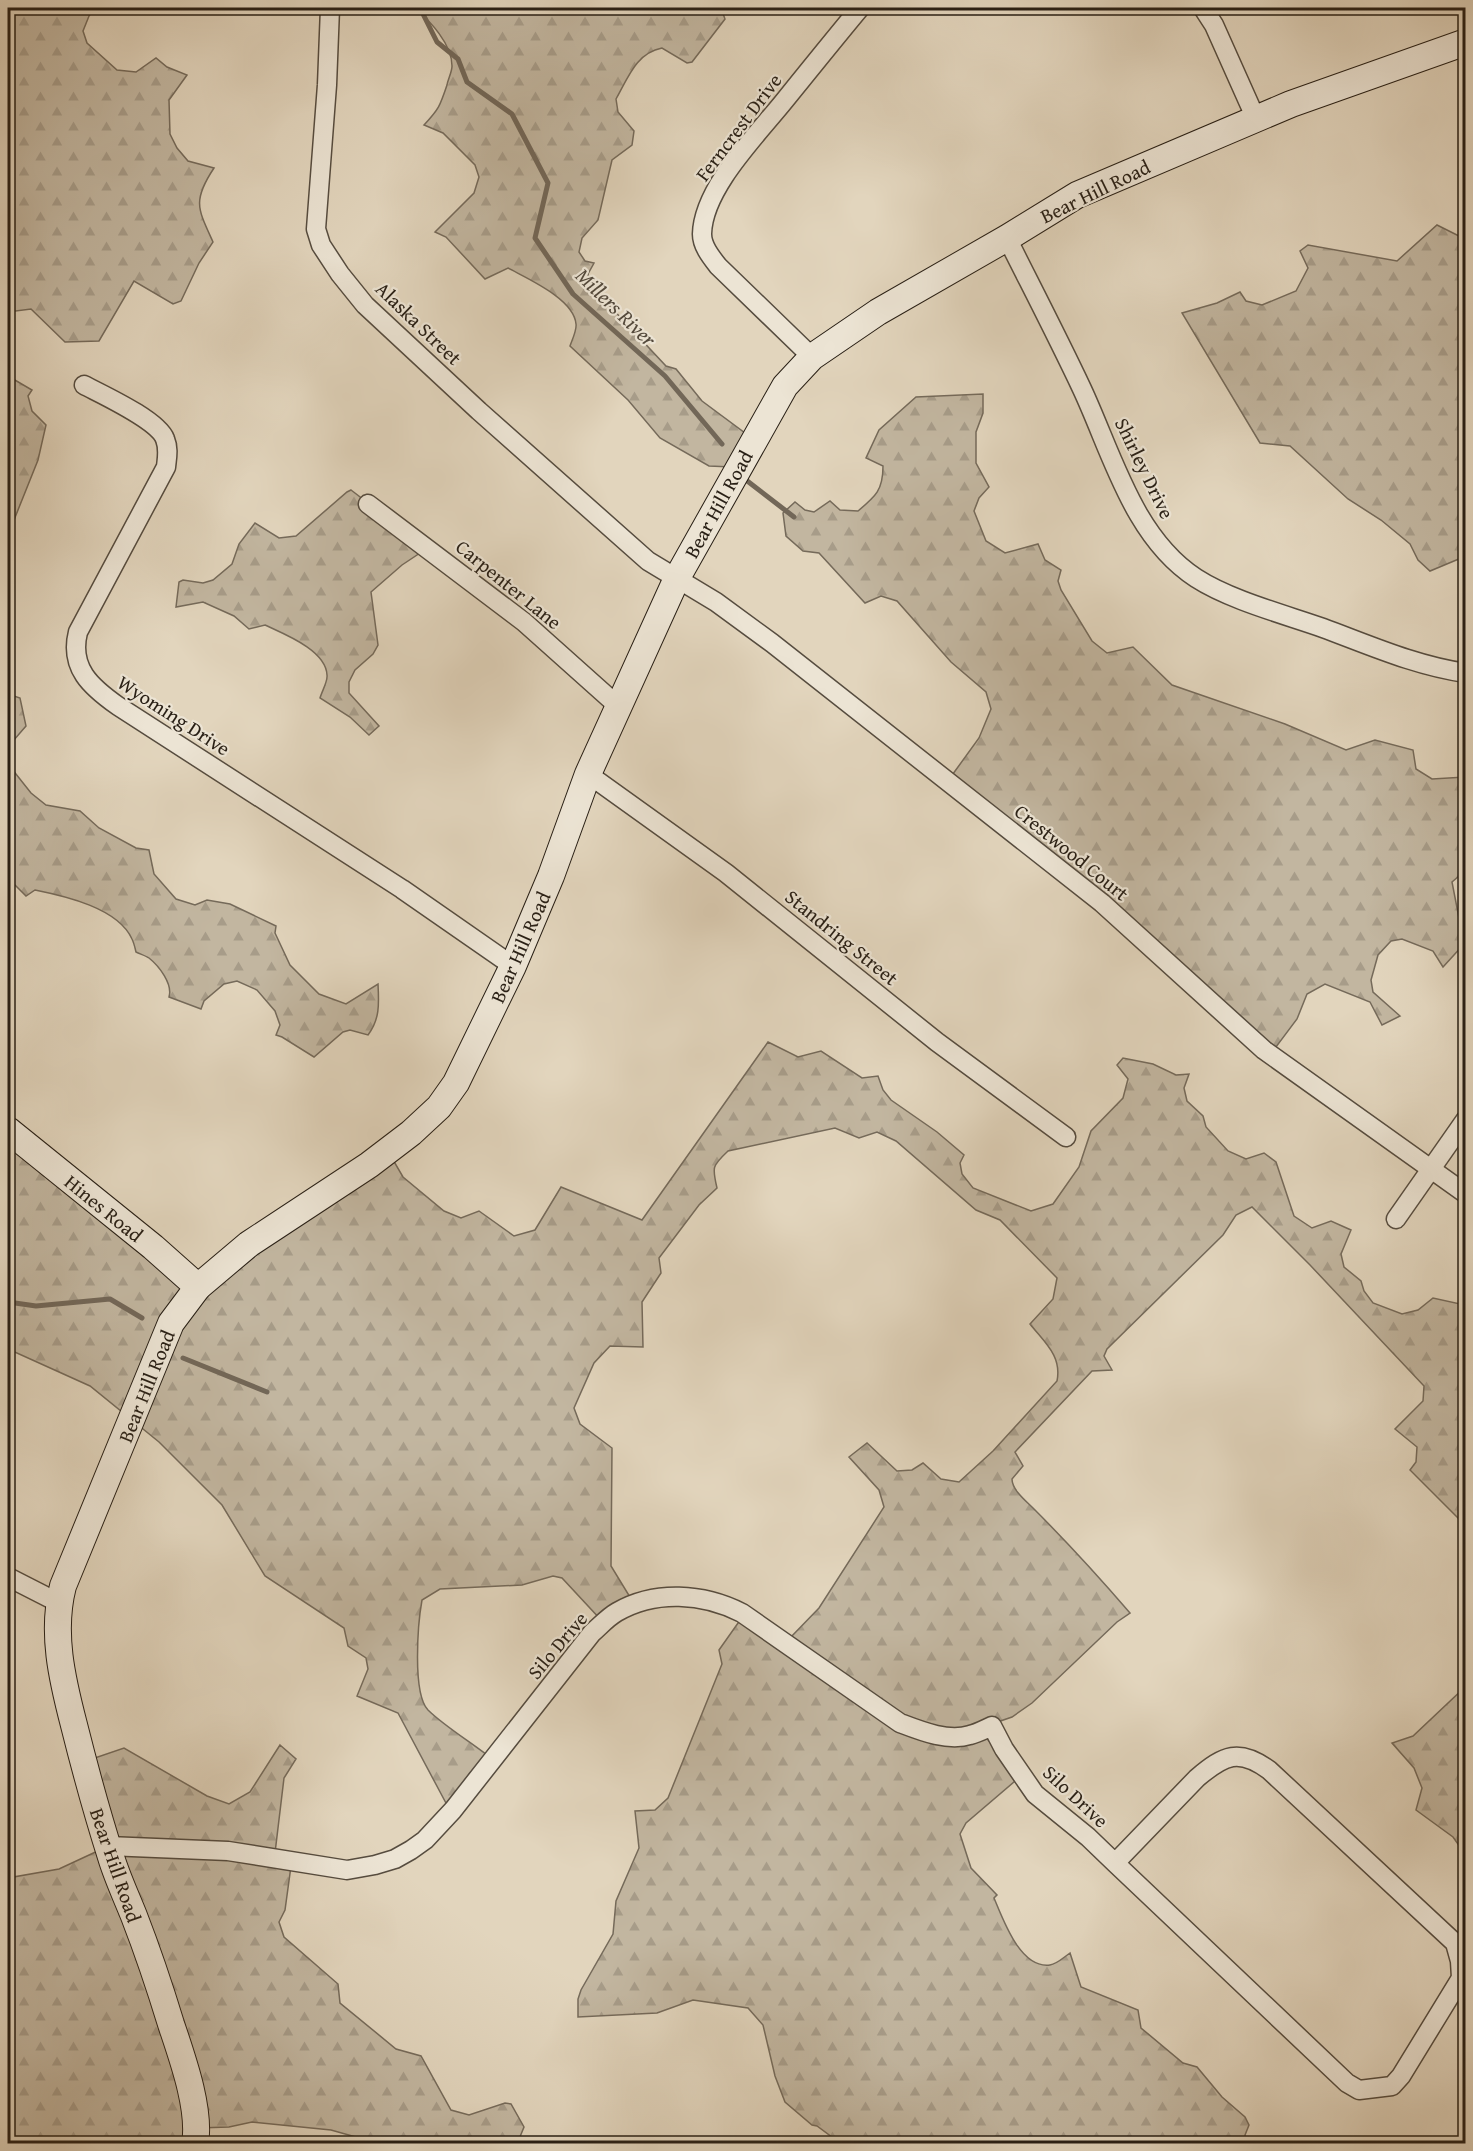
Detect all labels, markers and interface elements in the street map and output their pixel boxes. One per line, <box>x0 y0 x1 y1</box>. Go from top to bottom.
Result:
street label: Ferncrest Drive <box>688 67 788 187</box>
street label: Bear Hill Road <box>1035 152 1155 230</box>
water label: Millers River <box>569 260 664 354</box>
street label: Alaska Street <box>369 274 469 372</box>
street label: Shirley Drive <box>1108 413 1182 523</box>
street label: Bear Hill Road <box>676 445 760 563</box>
street label: Carpenter Lane <box>450 532 568 636</box>
street label: Wyoming Drive <box>112 668 236 762</box>
street label: Crestwood Court <box>1009 797 1135 907</box>
street label: Standring Street <box>779 882 905 992</box>
street label: Bear Hill Road <box>483 886 558 1007</box>
street label: Hines Road <box>58 1167 150 1249</box>
street label: Bear Hill Road <box>110 1325 182 1447</box>
street label: Silo Drive <box>520 1605 594 1685</box>
street label: Silo Drive <box>1037 1758 1115 1834</box>
street label: Bear Hill Road <box>83 1804 149 1926</box>

